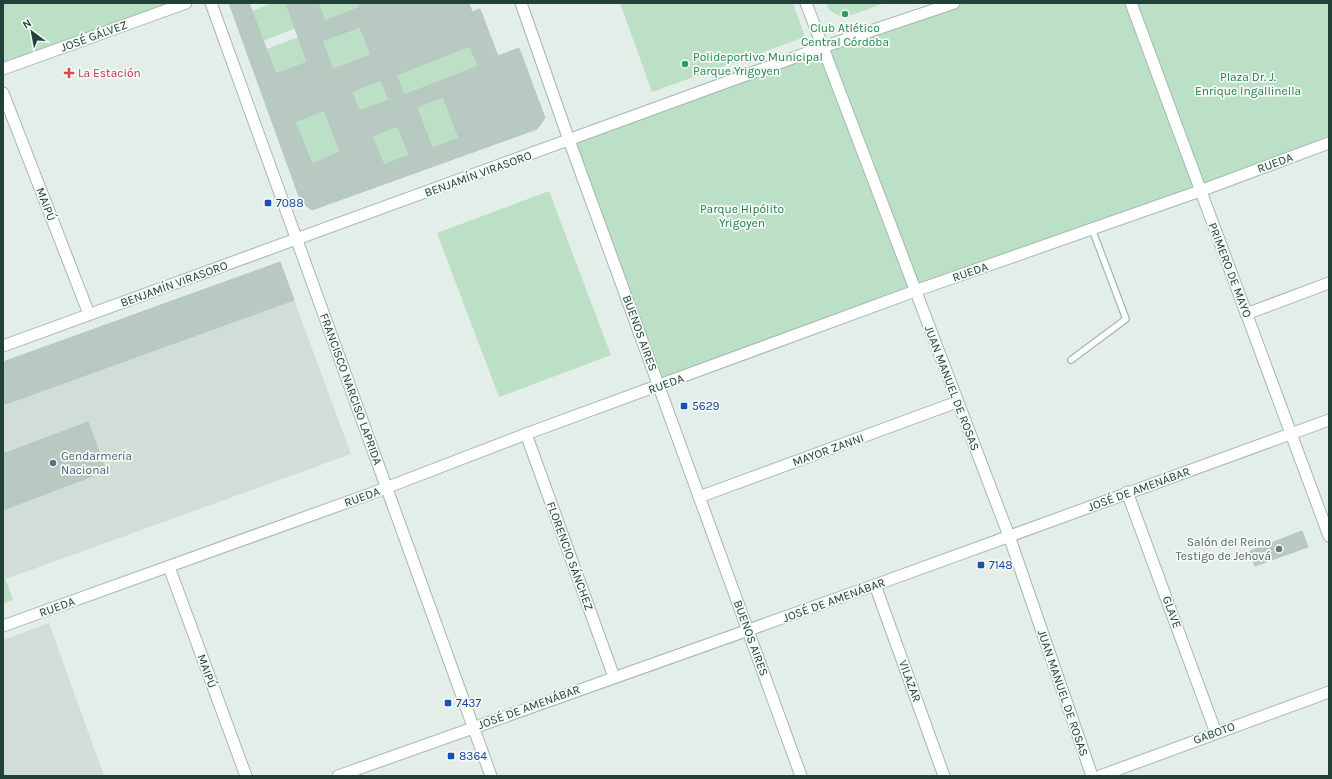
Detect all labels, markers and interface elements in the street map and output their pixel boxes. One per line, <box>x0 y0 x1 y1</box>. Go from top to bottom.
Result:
marker: Club Atlético Central Córdoba <box>840 9 850 19</box>
north arrow <box>12 12 52 52</box>
text: N <box>20 16 34 32</box>
street label: JOSÉ GÁLVEZ <box>58 17 129 55</box>
place label: Club Atlético Central Córdoba <box>801 21 889 49</box>
place label: Polideportivo Municipal Parque Yrigoyen <box>693 50 823 78</box>
marker: Polideportivo Municipal Parque Yrigoyen <box>680 59 690 69</box>
place label: La Estación <box>78 66 141 80</box>
marker: La Estación <box>63 67 75 79</box>
park label: Plaza Dr. J. Enrique Ingallinella <box>1195 70 1301 98</box>
street label: BENJAMÍN VIRASORO <box>422 147 534 200</box>
street label: RUEDA <box>1255 150 1295 176</box>
street label: MAIPÚ <box>33 185 60 223</box>
place label: 7088 <box>276 196 304 210</box>
marker: 7088 <box>263 198 273 208</box>
park label: Parque Hipólito Yrigoyen <box>700 202 784 230</box>
street label: PRIMERO DE MAYO <box>1205 221 1255 320</box>
street label: BENJAMÍN VIRASORO <box>118 257 230 310</box>
street label: RUEDA <box>950 259 990 285</box>
street label: BUENOS AIRES <box>620 293 660 373</box>
street label: FRANCISCO NARCISO LAPRIDA <box>317 311 385 467</box>
street label: JUAN MANUEL DE ROSAS <box>922 323 982 453</box>
street label: RUEDA <box>646 371 686 397</box>
place label: 5629 <box>692 399 720 413</box>
marker: 5629 <box>679 401 689 411</box>
street label: MAYOR ZANNI <box>790 431 866 469</box>
place label: Gendarmería Nacional <box>61 449 132 477</box>
marker: Gendarmería Nacional <box>48 458 58 468</box>
street label: JOSÉ DE AMENÁBAR <box>1086 463 1192 514</box>
street label: RUEDA <box>342 484 382 510</box>
street label: FLORENCIO SÁNCHEZ <box>544 499 597 612</box>
place label: Salón del Reino Testigo de Jehová <box>1176 535 1271 563</box>
marker: Salón del Reino Testigo de Jehová <box>1274 544 1284 554</box>
place label: 7148 <box>989 558 1013 572</box>
marker: 7148 <box>976 560 986 570</box>
street label: JOSÉ DE AMENÁBAR <box>781 574 887 625</box>
street label: RUEDA <box>37 594 77 620</box>
street label: GLAVE <box>1160 594 1184 630</box>
street label: BUENOS AIRES <box>731 598 771 678</box>
street label: JUAN MANUEL DE ROSAS <box>1035 628 1091 758</box>
street label: MAIPÚ <box>194 652 220 690</box>
street label: VILAZAR <box>896 658 924 704</box>
street label: JOSÉ DE AMENÁBAR <box>476 681 582 732</box>
place label: 7437 <box>456 696 481 710</box>
marker: 7437 <box>443 698 453 708</box>
street label: GABOTO <box>1191 719 1237 747</box>
place label: 8364 <box>459 749 487 763</box>
marker: 8364 <box>446 751 456 761</box>

